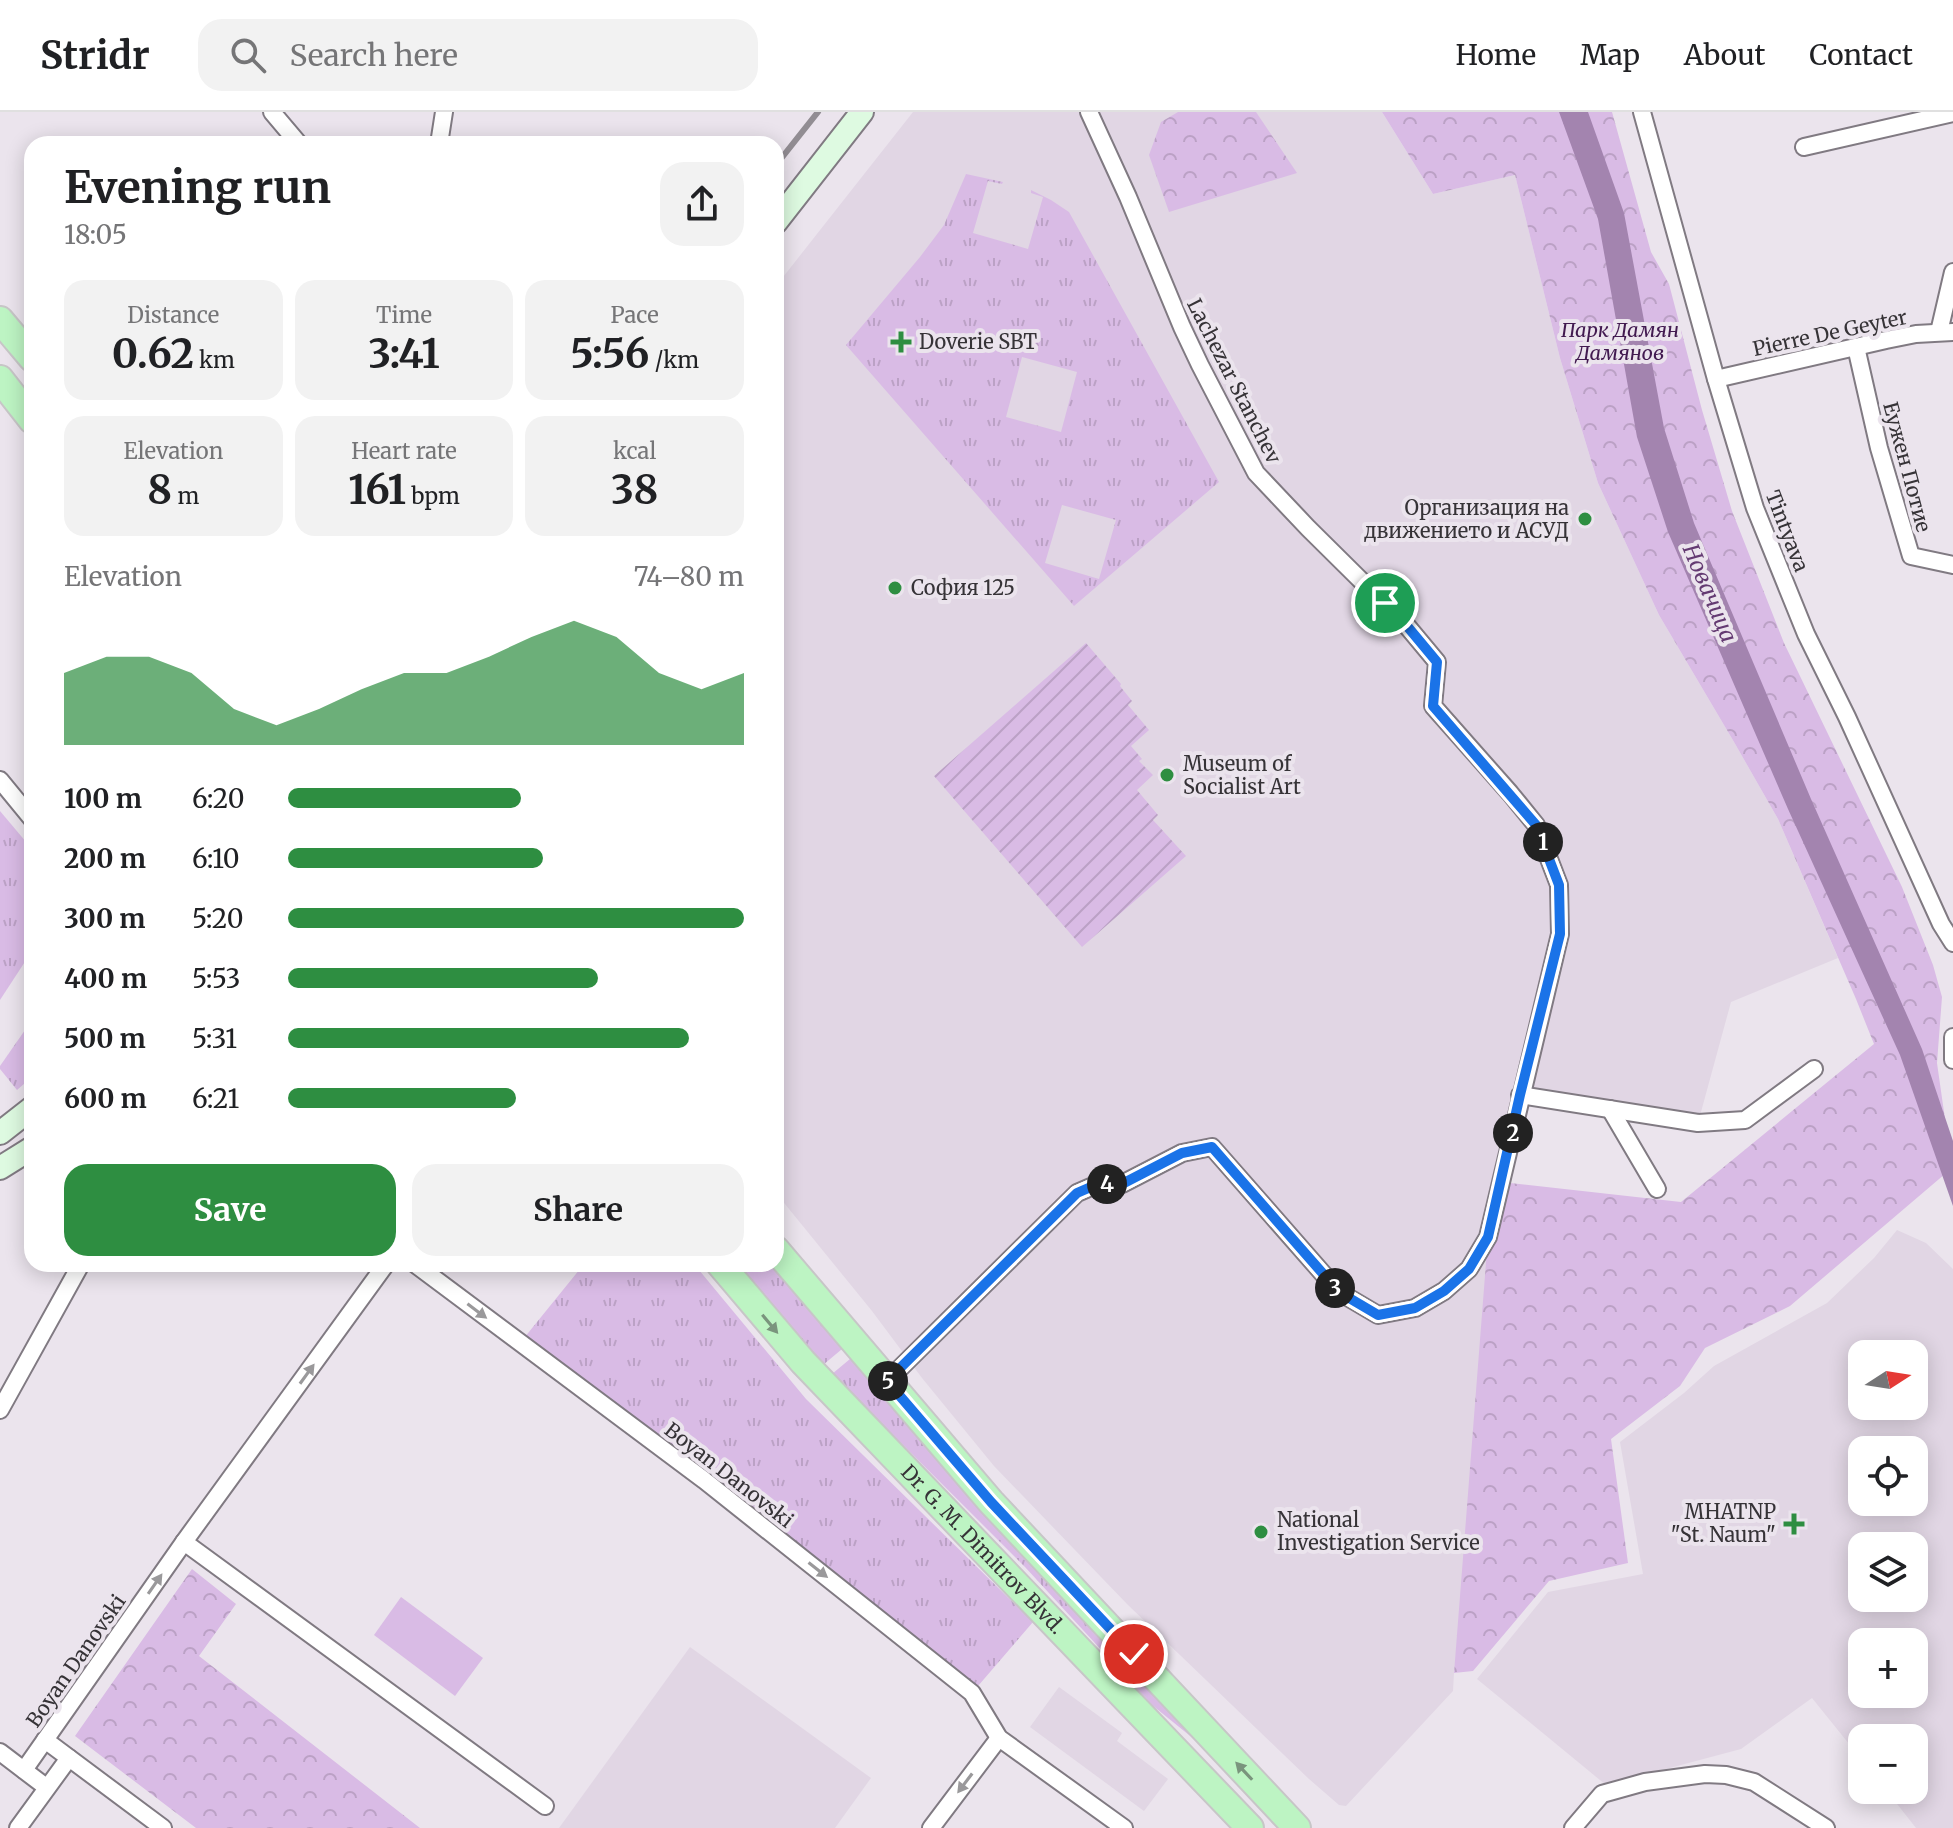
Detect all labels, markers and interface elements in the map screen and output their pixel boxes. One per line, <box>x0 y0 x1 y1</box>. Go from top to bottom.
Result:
search box <box>198 19 758 91</box>
text: Stridr <box>40 32 150 79</box>
icon: search <box>226 33 270 77</box>
text: Search here <box>290 36 458 74</box>
text: Home <box>1455 37 1536 73</box>
text: Map <box>1580 37 1640 73</box>
text: About <box>1684 37 1765 73</box>
text: Contact <box>1809 37 1913 73</box>
text: Evening run <box>64 160 331 215</box>
button: share <box>660 162 744 246</box>
text: 18:05 <box>64 218 127 251</box>
street label: Lachezar Stanchev <box>1182 294 1287 468</box>
text: Distance <box>127 301 219 329</box>
text: Time <box>376 301 432 329</box>
text: Pace <box>611 301 659 329</box>
street label: Pierre De Geyter <box>1750 304 1909 361</box>
park label: Парк Дамян Дамянов <box>1561 317 1679 365</box>
text: 0.62 <box>112 329 194 379</box>
text: 3:41 <box>368 329 440 379</box>
text: 5:56 <box>570 329 649 379</box>
place label: Doverie SBT <box>919 329 1037 354</box>
marker: Doverie SBT <box>890 331 912 353</box>
text: km <box>194 346 235 374</box>
text: /km <box>649 346 699 374</box>
street label: Еужен Потие <box>1878 399 1937 535</box>
text: Elevation <box>123 437 223 465</box>
text: Heart rate <box>351 437 457 465</box>
text: kcal <box>613 437 656 465</box>
text: 8 <box>147 465 172 515</box>
text: 161 <box>348 465 406 515</box>
text: 38 <box>611 465 658 515</box>
text: m <box>172 482 199 510</box>
text: bpm <box>406 482 460 510</box>
street label: Tintyava <box>1761 487 1814 575</box>
place label: Организация на движението и АСУД <box>1363 495 1569 543</box>
marker: Организация на движението и АСУД <box>1576 510 1594 528</box>
water label: Новачица <box>1677 539 1743 647</box>
text: Elevation <box>64 560 182 593</box>
text: 74–80 m <box>634 560 744 593</box>
pin <box>1351 569 1419 637</box>
place label: София 125 <box>911 575 1015 600</box>
marker: София 125 <box>886 579 904 597</box>
icon: arrive <box>1363 581 1407 625</box>
place label: Museum of Socialist Art <box>1183 751 1301 799</box>
marker: Museum of Socialist Art <box>1158 766 1176 784</box>
text: 100 m <box>64 782 142 815</box>
text: 6:20 <box>192 782 245 815</box>
pin: 1 <box>1523 822 1563 862</box>
text: 1 <box>1538 828 1548 856</box>
text: 200 m <box>64 842 146 875</box>
text: 6:10 <box>192 842 240 875</box>
text: 300 m <box>64 902 145 935</box>
text: 5:20 <box>192 902 244 935</box>
text: 400 m <box>64 962 147 995</box>
text: 5:53 <box>192 962 241 995</box>
text: 500 m <box>64 1022 146 1055</box>
text: 5:31 <box>192 1022 237 1055</box>
text: 600 m <box>64 1082 147 1115</box>
text: 6:21 <box>192 1082 239 1115</box>
pin: 2 <box>1493 1113 1533 1153</box>
text: 2 <box>1507 1119 1519 1147</box>
button: Save <box>64 1164 396 1256</box>
button: Share <box>412 1164 744 1256</box>
pin: 4 <box>1087 1164 1127 1204</box>
text: 4 <box>1100 1170 1114 1198</box>
pin: 3 <box>1315 1268 1355 1308</box>
text: 3 <box>1329 1274 1341 1302</box>
one-way arrow <box>467 1302 487 1318</box>
one-way arrow <box>761 1314 778 1334</box>
north arrow <box>1848 1340 1928 1420</box>
map controls <box>1848 1340 1928 1804</box>
pin: 5 <box>868 1361 908 1401</box>
one-way arrow <box>298 1363 314 1384</box>
text: 5 <box>882 1367 894 1395</box>
street label: Boyan Danovski <box>660 1417 799 1533</box>
button: locate <box>1848 1436 1928 1516</box>
street label: Dr. G. M. Dimitrov Blvd. <box>896 1459 1070 1639</box>
place label: MHATNP "St. Naum" <box>1671 1499 1776 1547</box>
place label: National Investigation Service <box>1277 1507 1480 1555</box>
marker: MHATNP "St. Naum" <box>1783 1513 1805 1535</box>
marker: National Investigation Service <box>1252 1523 1270 1541</box>
button: layers <box>1848 1532 1928 1612</box>
one-way arrow <box>808 1561 828 1578</box>
one-way arrow <box>147 1574 162 1595</box>
street label: Boyan Danovski <box>21 1590 131 1732</box>
pin <box>1100 1620 1168 1688</box>
button: + <box>1848 1628 1928 1708</box>
icon: check <box>1112 1632 1156 1676</box>
button: − <box>1848 1724 1928 1804</box>
one-way arrow <box>1235 1762 1253 1781</box>
one-way arrow <box>957 1772 973 1794</box>

